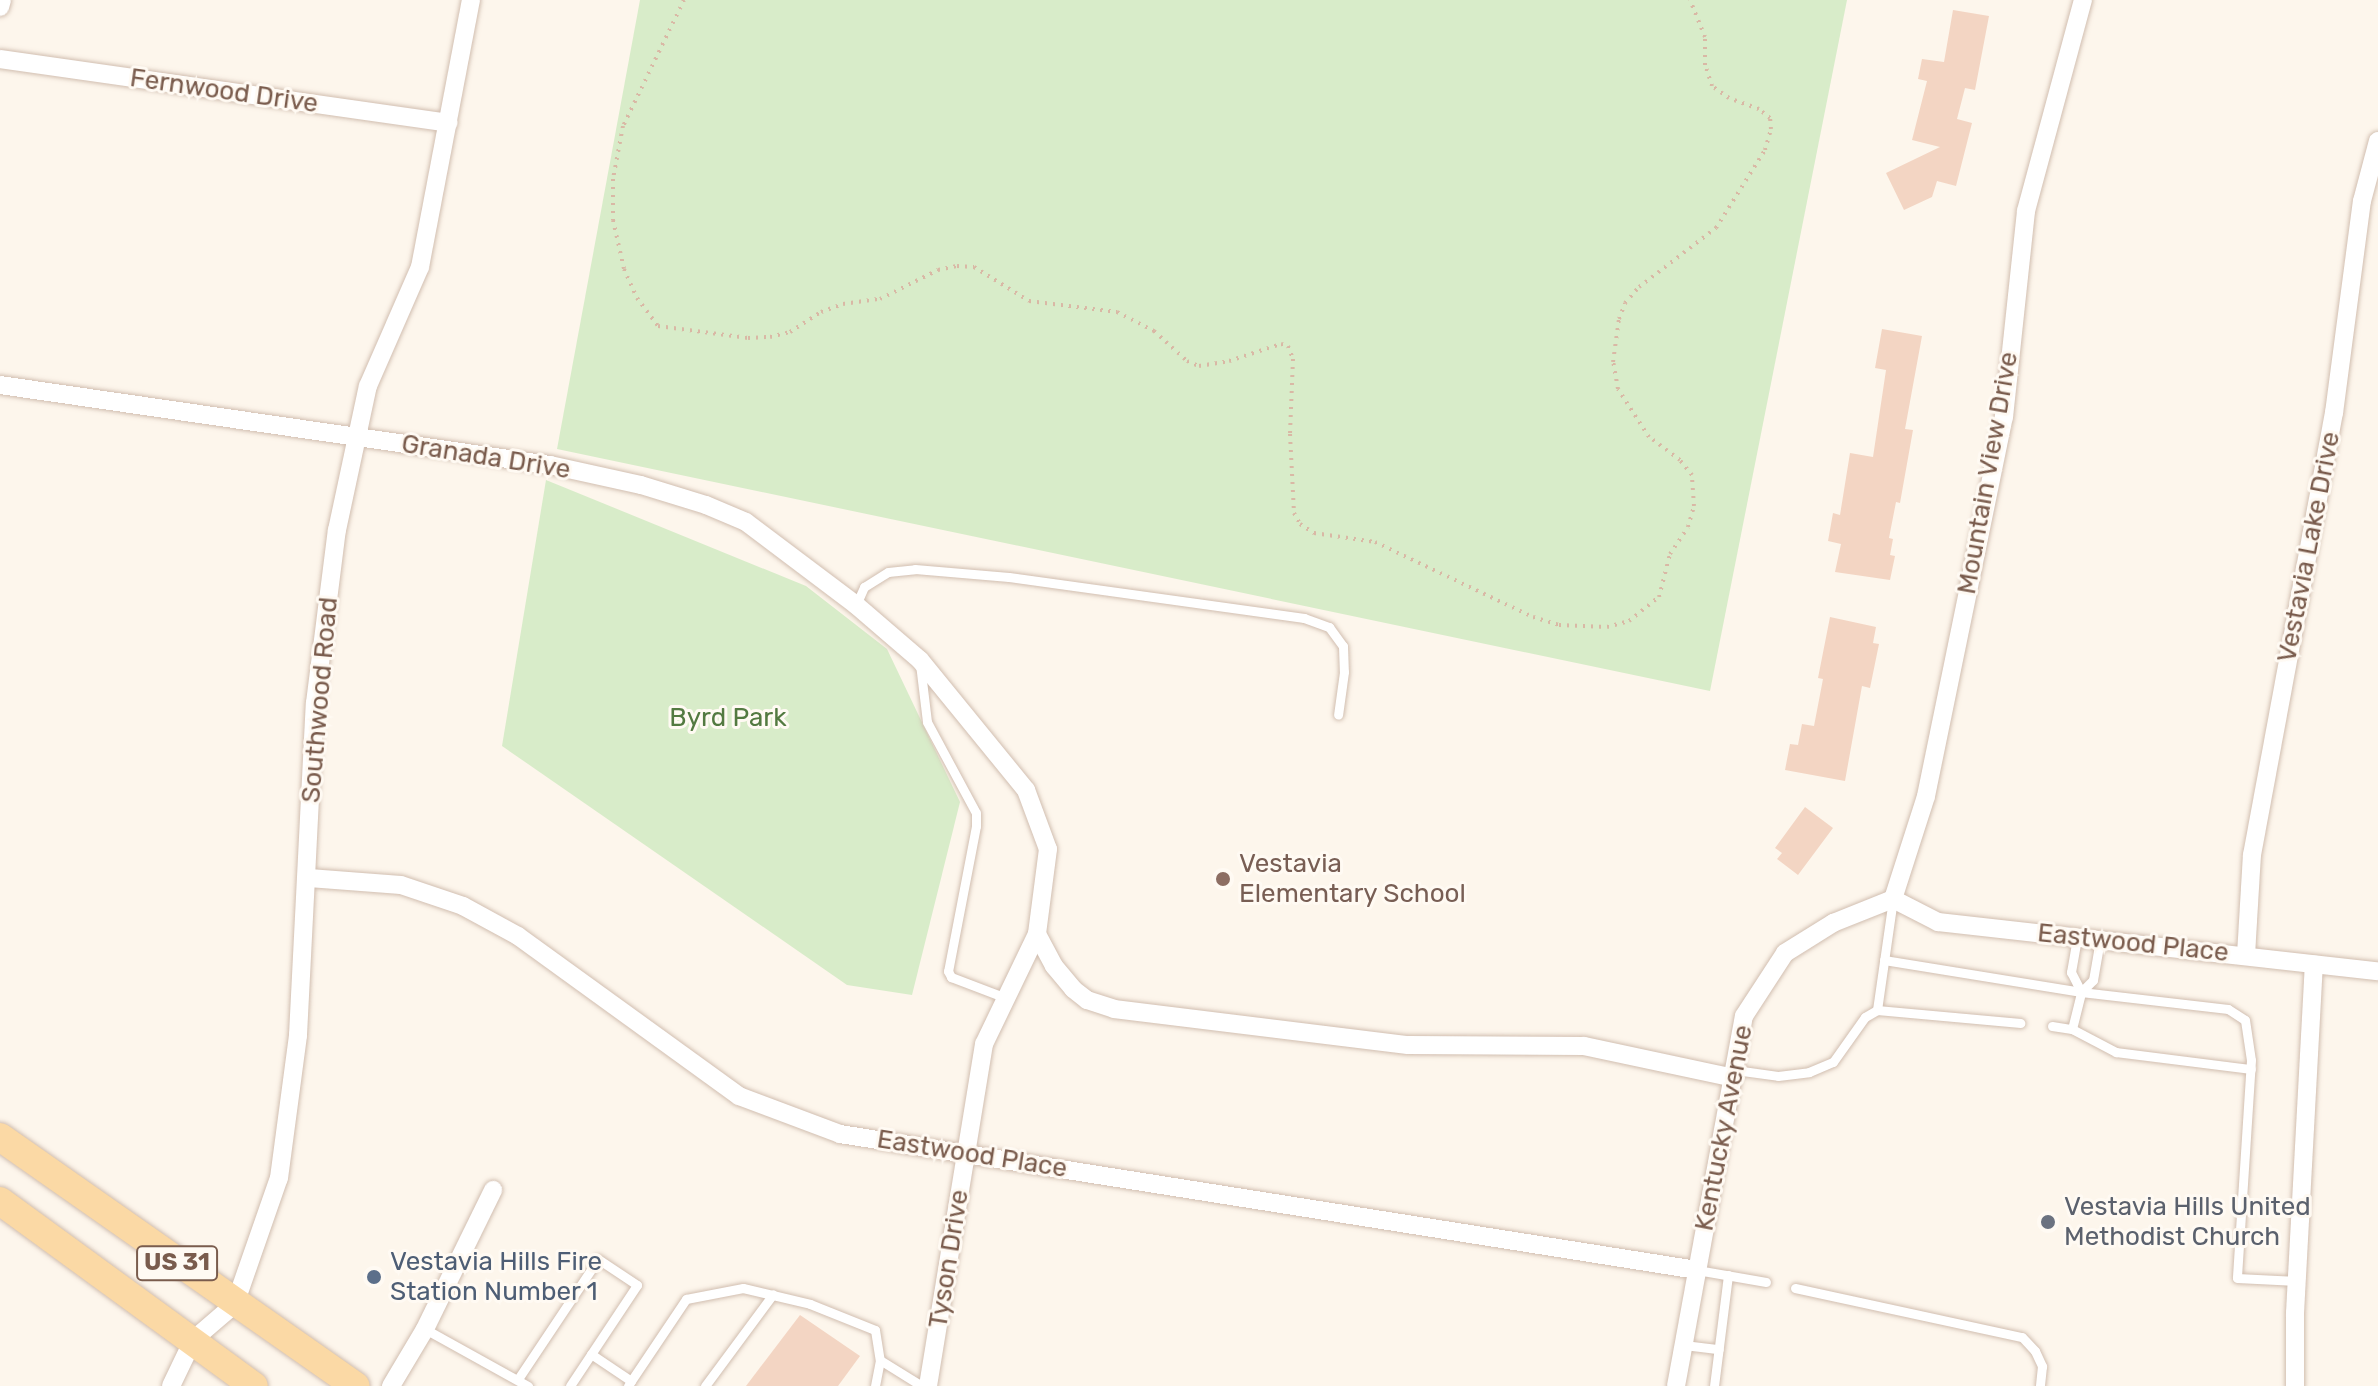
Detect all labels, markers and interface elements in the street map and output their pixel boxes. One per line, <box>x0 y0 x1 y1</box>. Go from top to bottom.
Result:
street label: Fernwood Drive <box>128 62 320 120</box>
street label: Mountain View Drive <box>1951 349 2025 597</box>
street label: Granada Drive <box>399 428 573 486</box>
street label: Vestavia Lake Drive <box>2271 429 2347 665</box>
street label: Southwood Road <box>295 596 345 804</box>
park label: Byrd Park <box>669 702 787 734</box>
place label: Vestavia Elementary School <box>1239 848 1467 910</box>
marker: Vestavia Elementary School <box>1214 870 1232 888</box>
street label: Eastwood Place <box>2036 917 2230 969</box>
street label: Kentucky Avenue <box>1689 1022 1759 1234</box>
street label: Eastwood Place <box>875 1124 1069 1184</box>
street label: Tyson Drive <box>923 1188 975 1330</box>
place label: Vestavia Hills United Methodist Church <box>2064 1191 2311 1252</box>
marker: Vestavia Hills United Methodist Church <box>2039 1213 2057 1231</box>
road number: US 31 <box>135 1243 219 1283</box>
place label: Vestavia Hills Fire Station Number 1 <box>390 1246 602 1308</box>
marker: Vestavia Hills Fire Station Number 1 <box>365 1268 383 1286</box>

